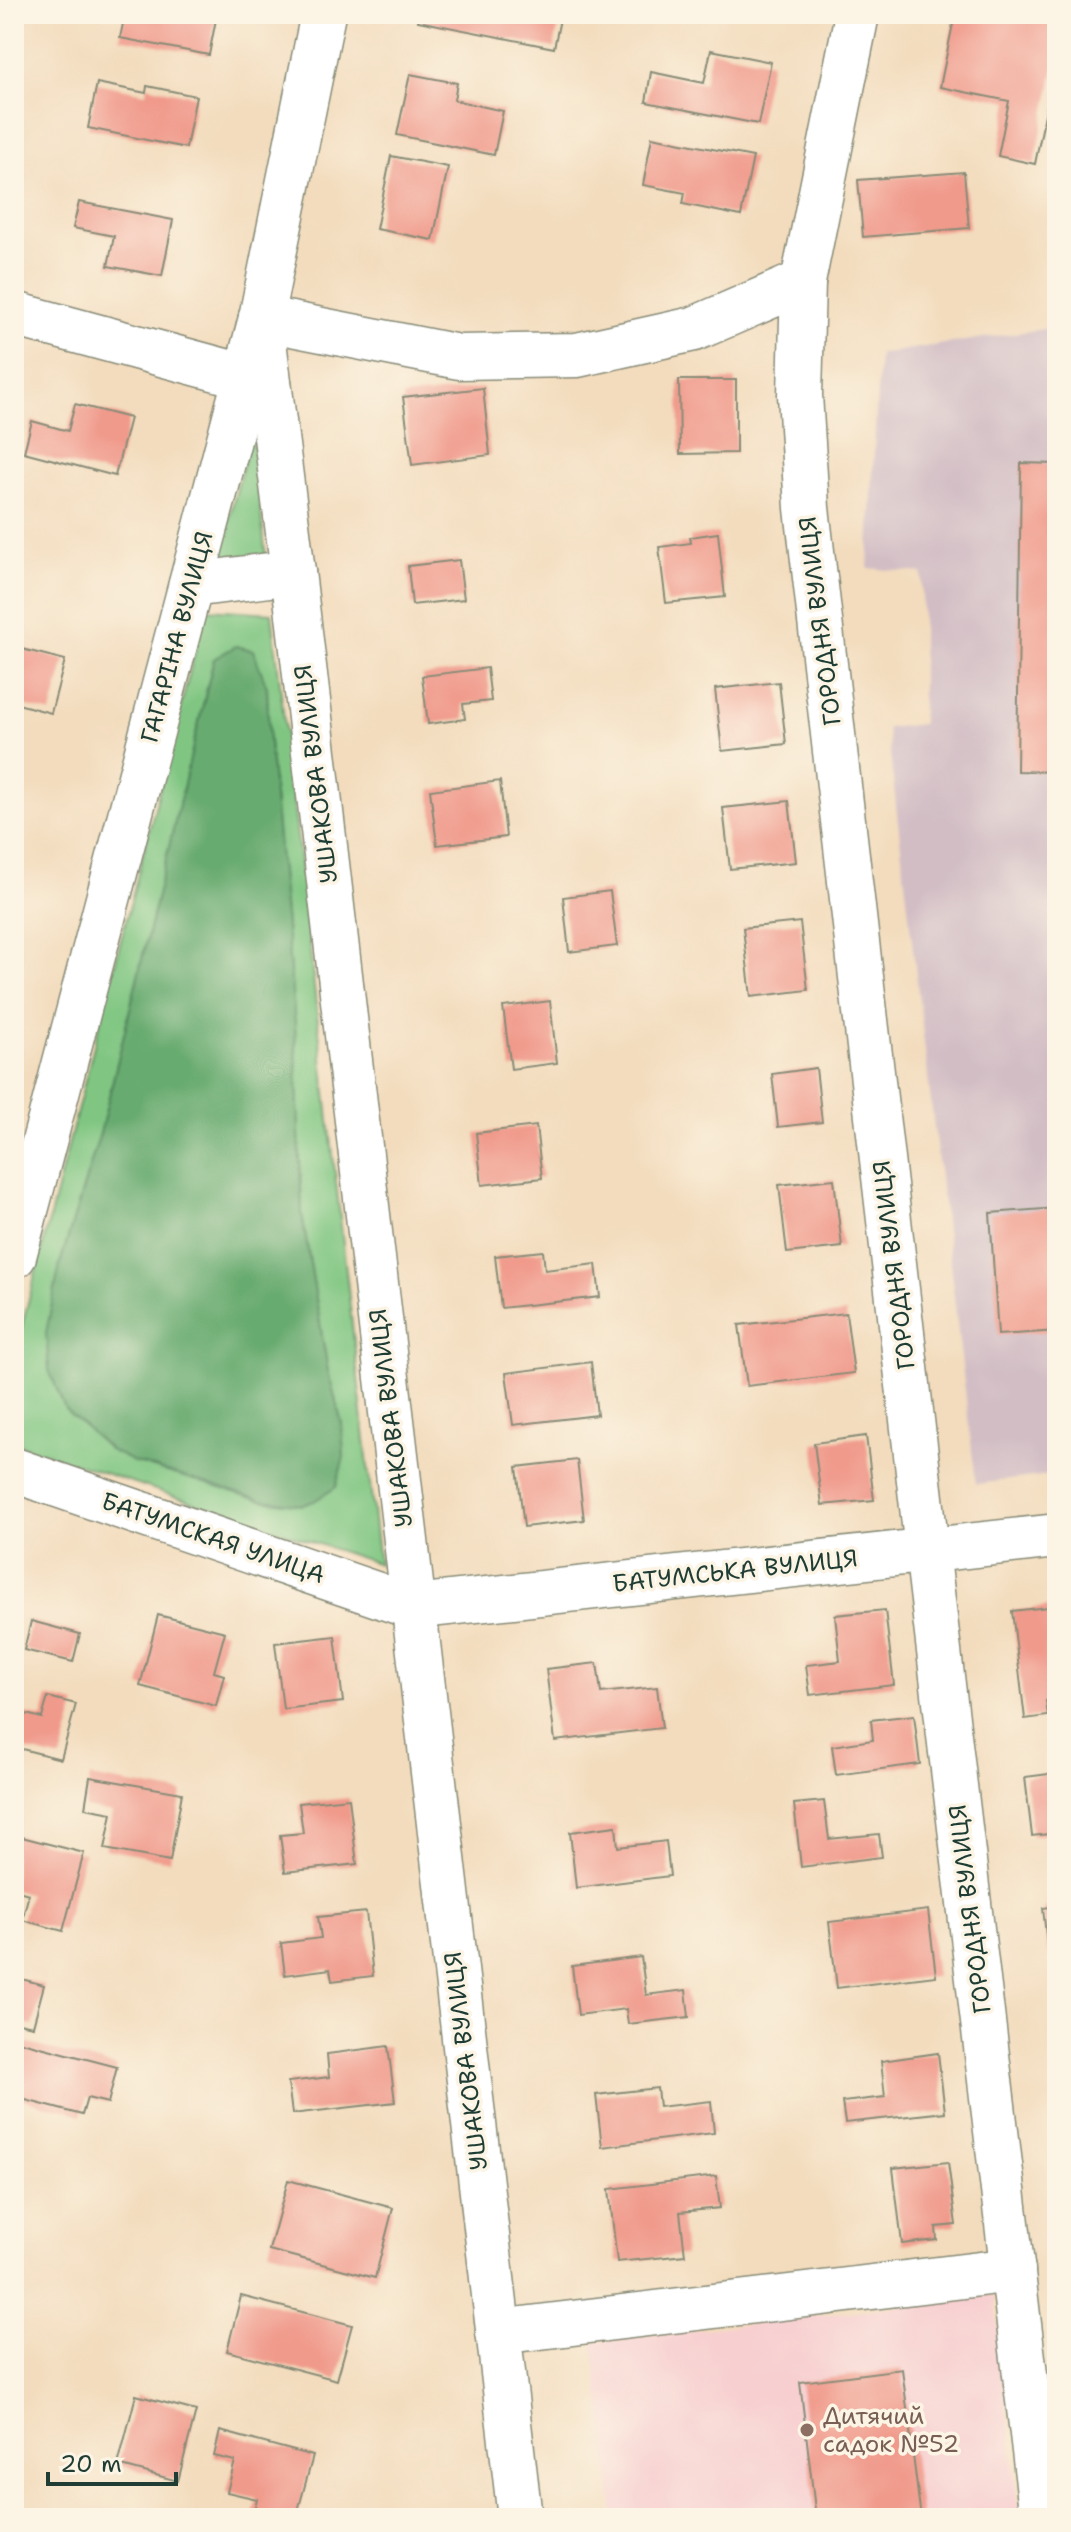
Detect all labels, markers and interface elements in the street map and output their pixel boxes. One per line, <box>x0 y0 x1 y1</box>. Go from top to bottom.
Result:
street label: ГОРОДНЯ ВУЛИЦЯ <box>791 515 849 727</box>
street label: ГАГАРІНА ВУЛИЦЯ <box>133 528 221 746</box>
street label: УШАКОВА ВУЛИЦЯ <box>287 663 345 885</box>
street label: ГОРОДНЯ ВУЛИЦЯ <box>865 1159 923 1371</box>
street label: УШАКОВА ВУЛИЦЯ <box>362 1307 420 1529</box>
street label: БАТУМСКАЯ УЛИЦА <box>97 1485 329 1591</box>
street label: БАТУМСЬКА ВУЛИЦЯ <box>611 1542 859 1600</box>
street label: ГОРОДНЯ ВУЛИЦЯ <box>941 1803 999 2015</box>
street label: УШАКОВА ВУЛИЦЯ <box>437 1950 495 2172</box>
place label: Дитячий садок №52 <box>823 2400 959 2460</box>
marker: Дитячий садок №52 <box>798 2421 816 2439</box>
scale bar <box>48 2436 176 2486</box>
text: 20 m <box>60 2448 122 2480</box>

